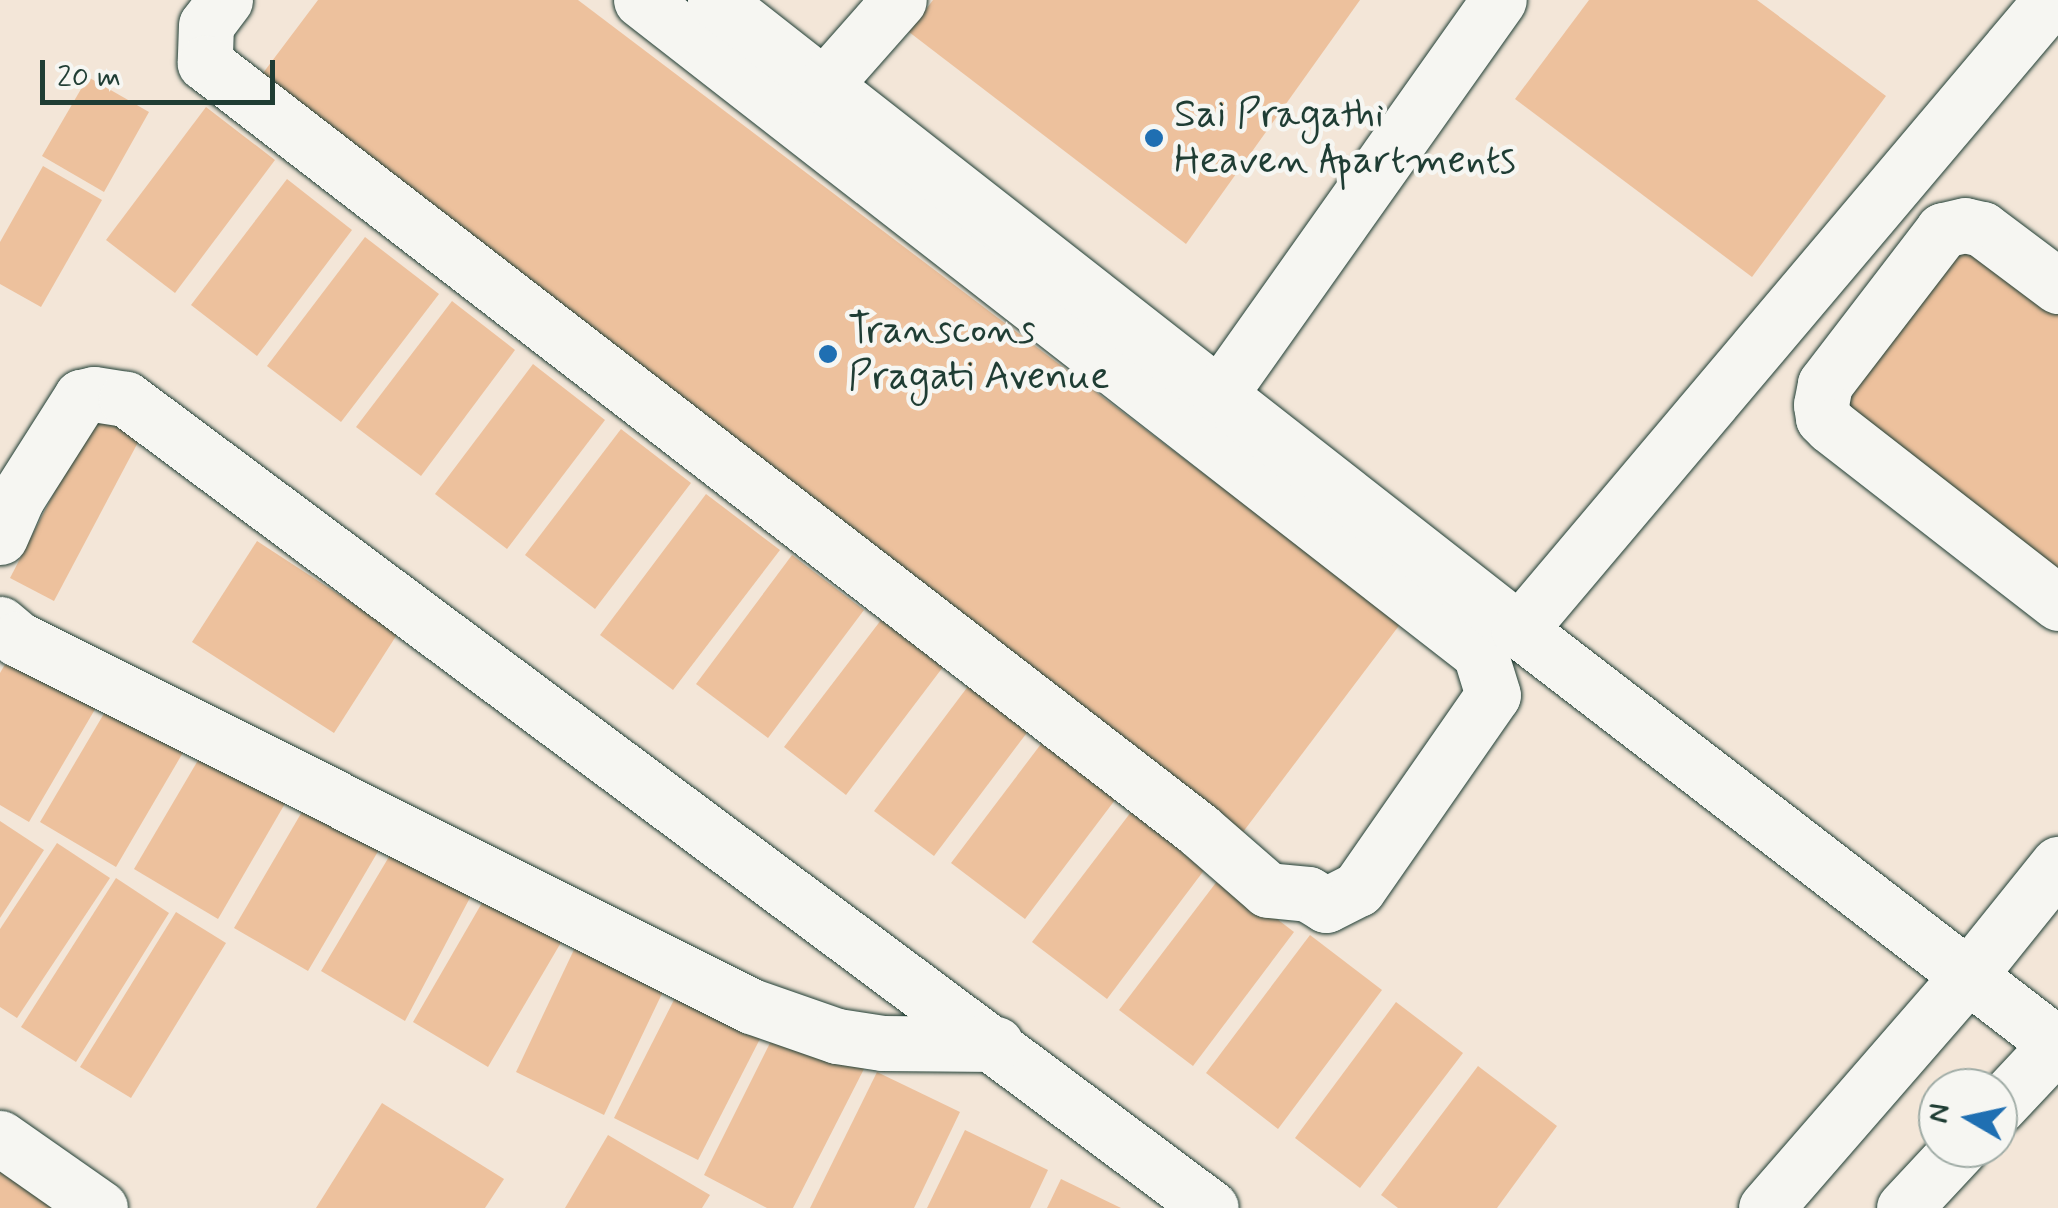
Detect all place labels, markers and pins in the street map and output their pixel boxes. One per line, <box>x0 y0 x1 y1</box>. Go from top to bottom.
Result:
place label: Sai Pragathi Heaven Apartments <box>1174 91 1516 185</box>
marker: Sai Pragathi Heaven Apartments <box>1143 127 1165 149</box>
place label: Transcons Pragati Avenue <box>848 307 1110 401</box>
marker: Transcons Pragati Avenue <box>817 343 839 365</box>

